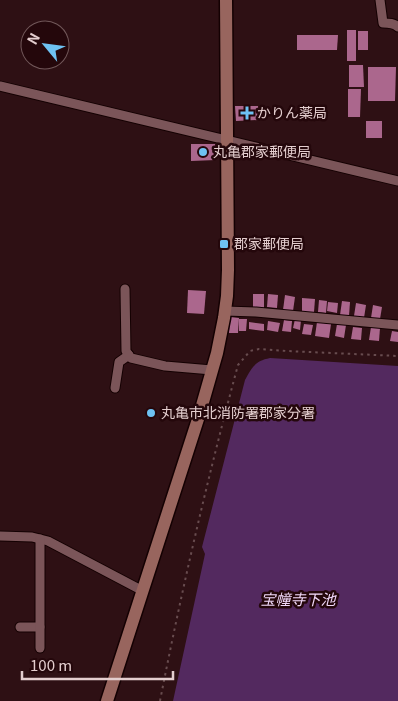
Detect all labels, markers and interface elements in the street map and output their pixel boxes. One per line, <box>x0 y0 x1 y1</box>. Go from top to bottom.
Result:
north arrow <box>20 20 70 70</box>
text: N <box>21 29 44 48</box>
place label: かりん薬局 <box>257 102 327 122</box>
marker: かりん薬局 <box>241 107 253 119</box>
place label: 丸亀郡家郵便局 <box>213 141 311 161</box>
marker: 丸亀郡家郵便局 <box>197 146 209 158</box>
place label: 郡家郵便局 <box>234 233 304 253</box>
marker: 郡家郵便局 <box>218 238 230 250</box>
place label: 丸亀市北消防署郡家分署 <box>161 402 315 422</box>
marker: 丸亀市北消防署郡家分署 <box>145 407 157 419</box>
water label: 宝幢寺下池 <box>260 588 337 609</box>
scale bar <box>22 648 174 680</box>
text: 100 m <box>30 654 72 675</box>

